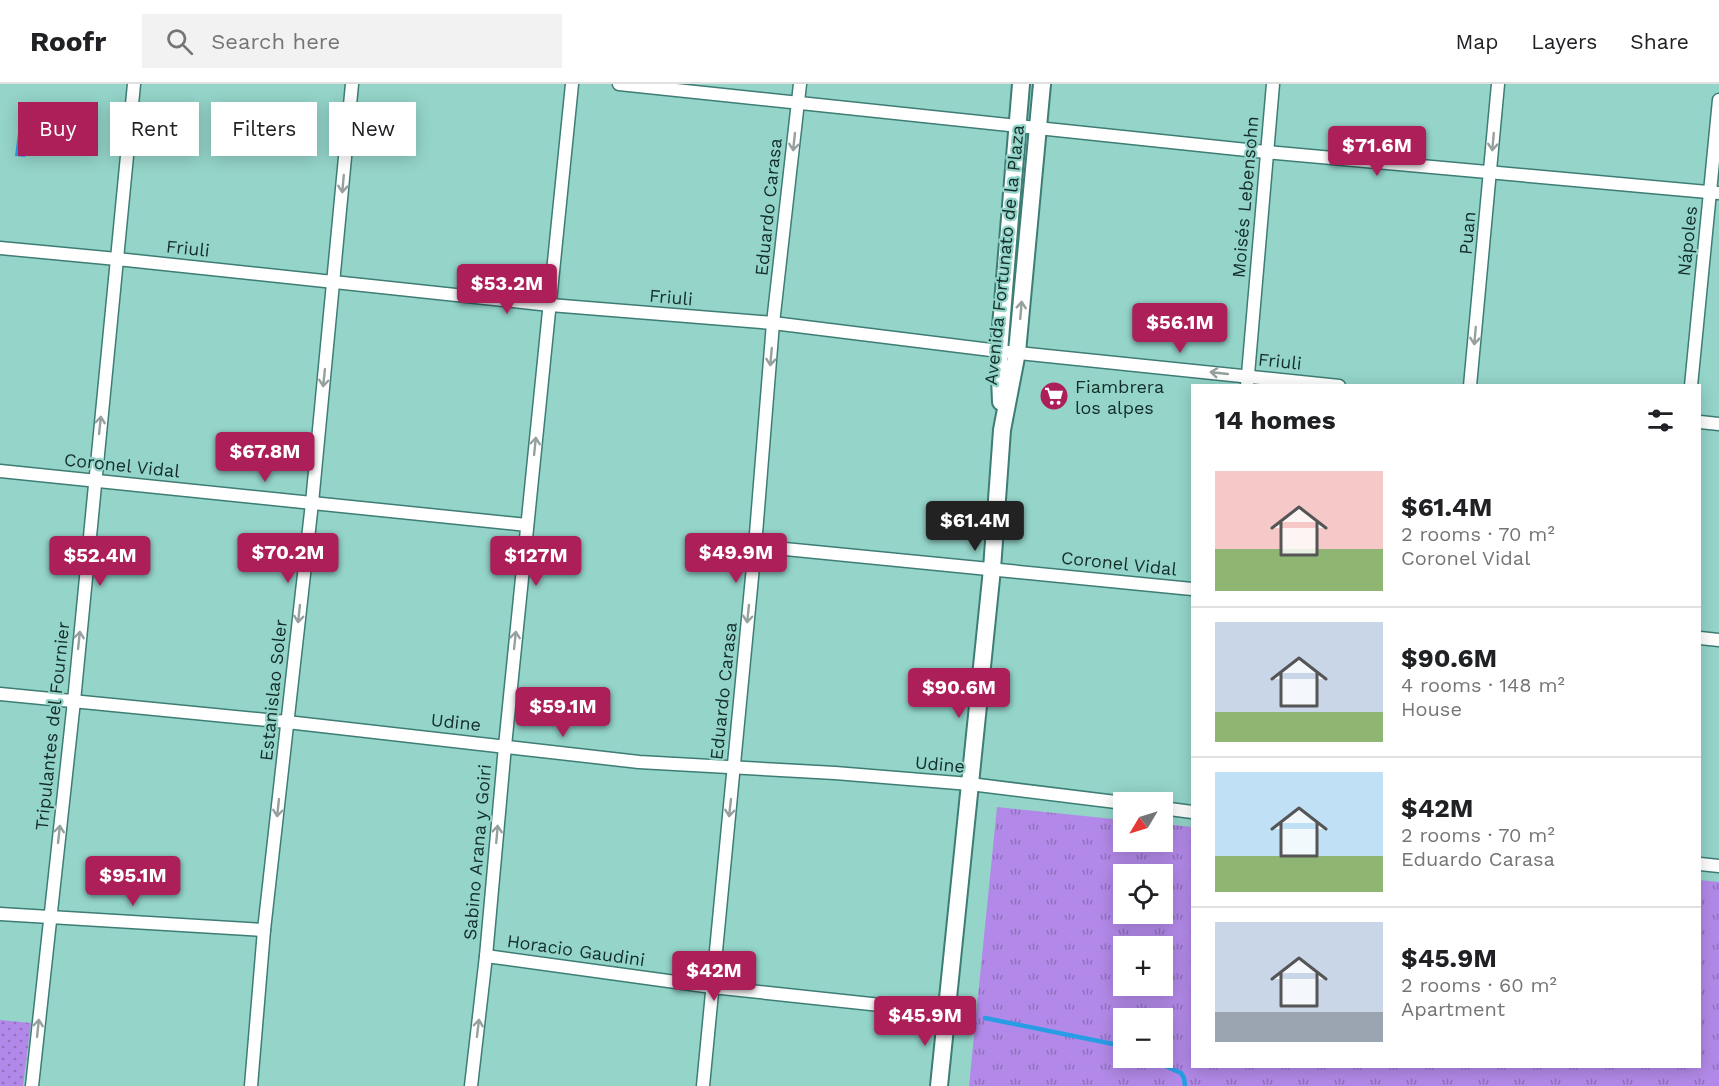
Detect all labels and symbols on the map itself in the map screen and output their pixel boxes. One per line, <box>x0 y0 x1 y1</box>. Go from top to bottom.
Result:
street label: Moisés Lebensohn <box>1227 115 1263 279</box>
street label: Avenida Fortunato de la Plaza <box>980 124 1028 386</box>
pin: $71.6M <box>1328 126 1426 177</box>
one-way arrow <box>788 132 799 152</box>
one-way arrow <box>1487 132 1498 152</box>
street label: Eduardo Carasa <box>750 137 786 277</box>
one-way arrow <box>337 174 348 193</box>
street label: Nápoles <box>1673 205 1701 277</box>
street label: Puan <box>1455 210 1479 256</box>
street label: Friuli <box>165 235 211 261</box>
pin: $53.2M <box>458 264 556 315</box>
street label: Friuli <box>648 285 694 309</box>
one-way arrow <box>1016 300 1027 320</box>
pin: $56.1M <box>1131 303 1229 354</box>
one-way arrow <box>1469 326 1480 346</box>
one-way arrow <box>765 346 776 366</box>
street label: Friuli <box>1257 348 1303 374</box>
one-way arrow <box>1209 367 1229 378</box>
one-way arrow <box>318 368 329 388</box>
place label: Fiambrera los alpes <box>1075 376 1164 418</box>
supermarket icon: Fiambrera los alpes <box>1038 380 1070 412</box>
one-way arrow <box>95 416 106 435</box>
pin: $67.8M <box>216 432 314 483</box>
one-way arrow <box>530 436 541 456</box>
street label: Coronel Vidal <box>63 448 181 482</box>
pin: $61.4M <box>926 501 1024 552</box>
pin: $70.2M <box>239 533 337 584</box>
pin: $49.9M <box>687 533 785 584</box>
pin: $52.4M <box>51 536 149 587</box>
pin: $127M <box>494 536 578 587</box>
street label: Coronel Vidal <box>1060 546 1178 580</box>
one-way arrow <box>294 603 305 623</box>
one-way arrow <box>742 604 753 623</box>
street label: Estanislao Soler <box>255 618 291 762</box>
street label: Tripulantes del Fournier <box>31 620 73 832</box>
street label: Eduardo Carasa <box>705 621 741 761</box>
one-way arrow <box>510 630 521 650</box>
one-way arrow <box>74 631 85 650</box>
pin: $90.6M <box>910 668 1008 719</box>
pin: $59.1M <box>514 687 612 738</box>
street label: Udine <box>430 709 482 735</box>
street label: Udine <box>914 751 966 777</box>
street label: Sabino Arana y Goiri <box>459 763 495 941</box>
north arrow <box>1113 792 1173 852</box>
one-way arrow <box>272 797 283 817</box>
one-way arrow <box>724 798 735 818</box>
one-way arrow <box>53 824 64 844</box>
one-way arrow <box>492 824 503 844</box>
pin: $95.1M <box>84 856 182 907</box>
street label: Horacio Gaudini <box>506 930 646 970</box>
pin: $42M <box>678 951 750 1002</box>
pin: $45.9M <box>876 996 974 1047</box>
one-way arrow <box>33 1018 44 1038</box>
one-way arrow <box>473 1018 484 1038</box>

